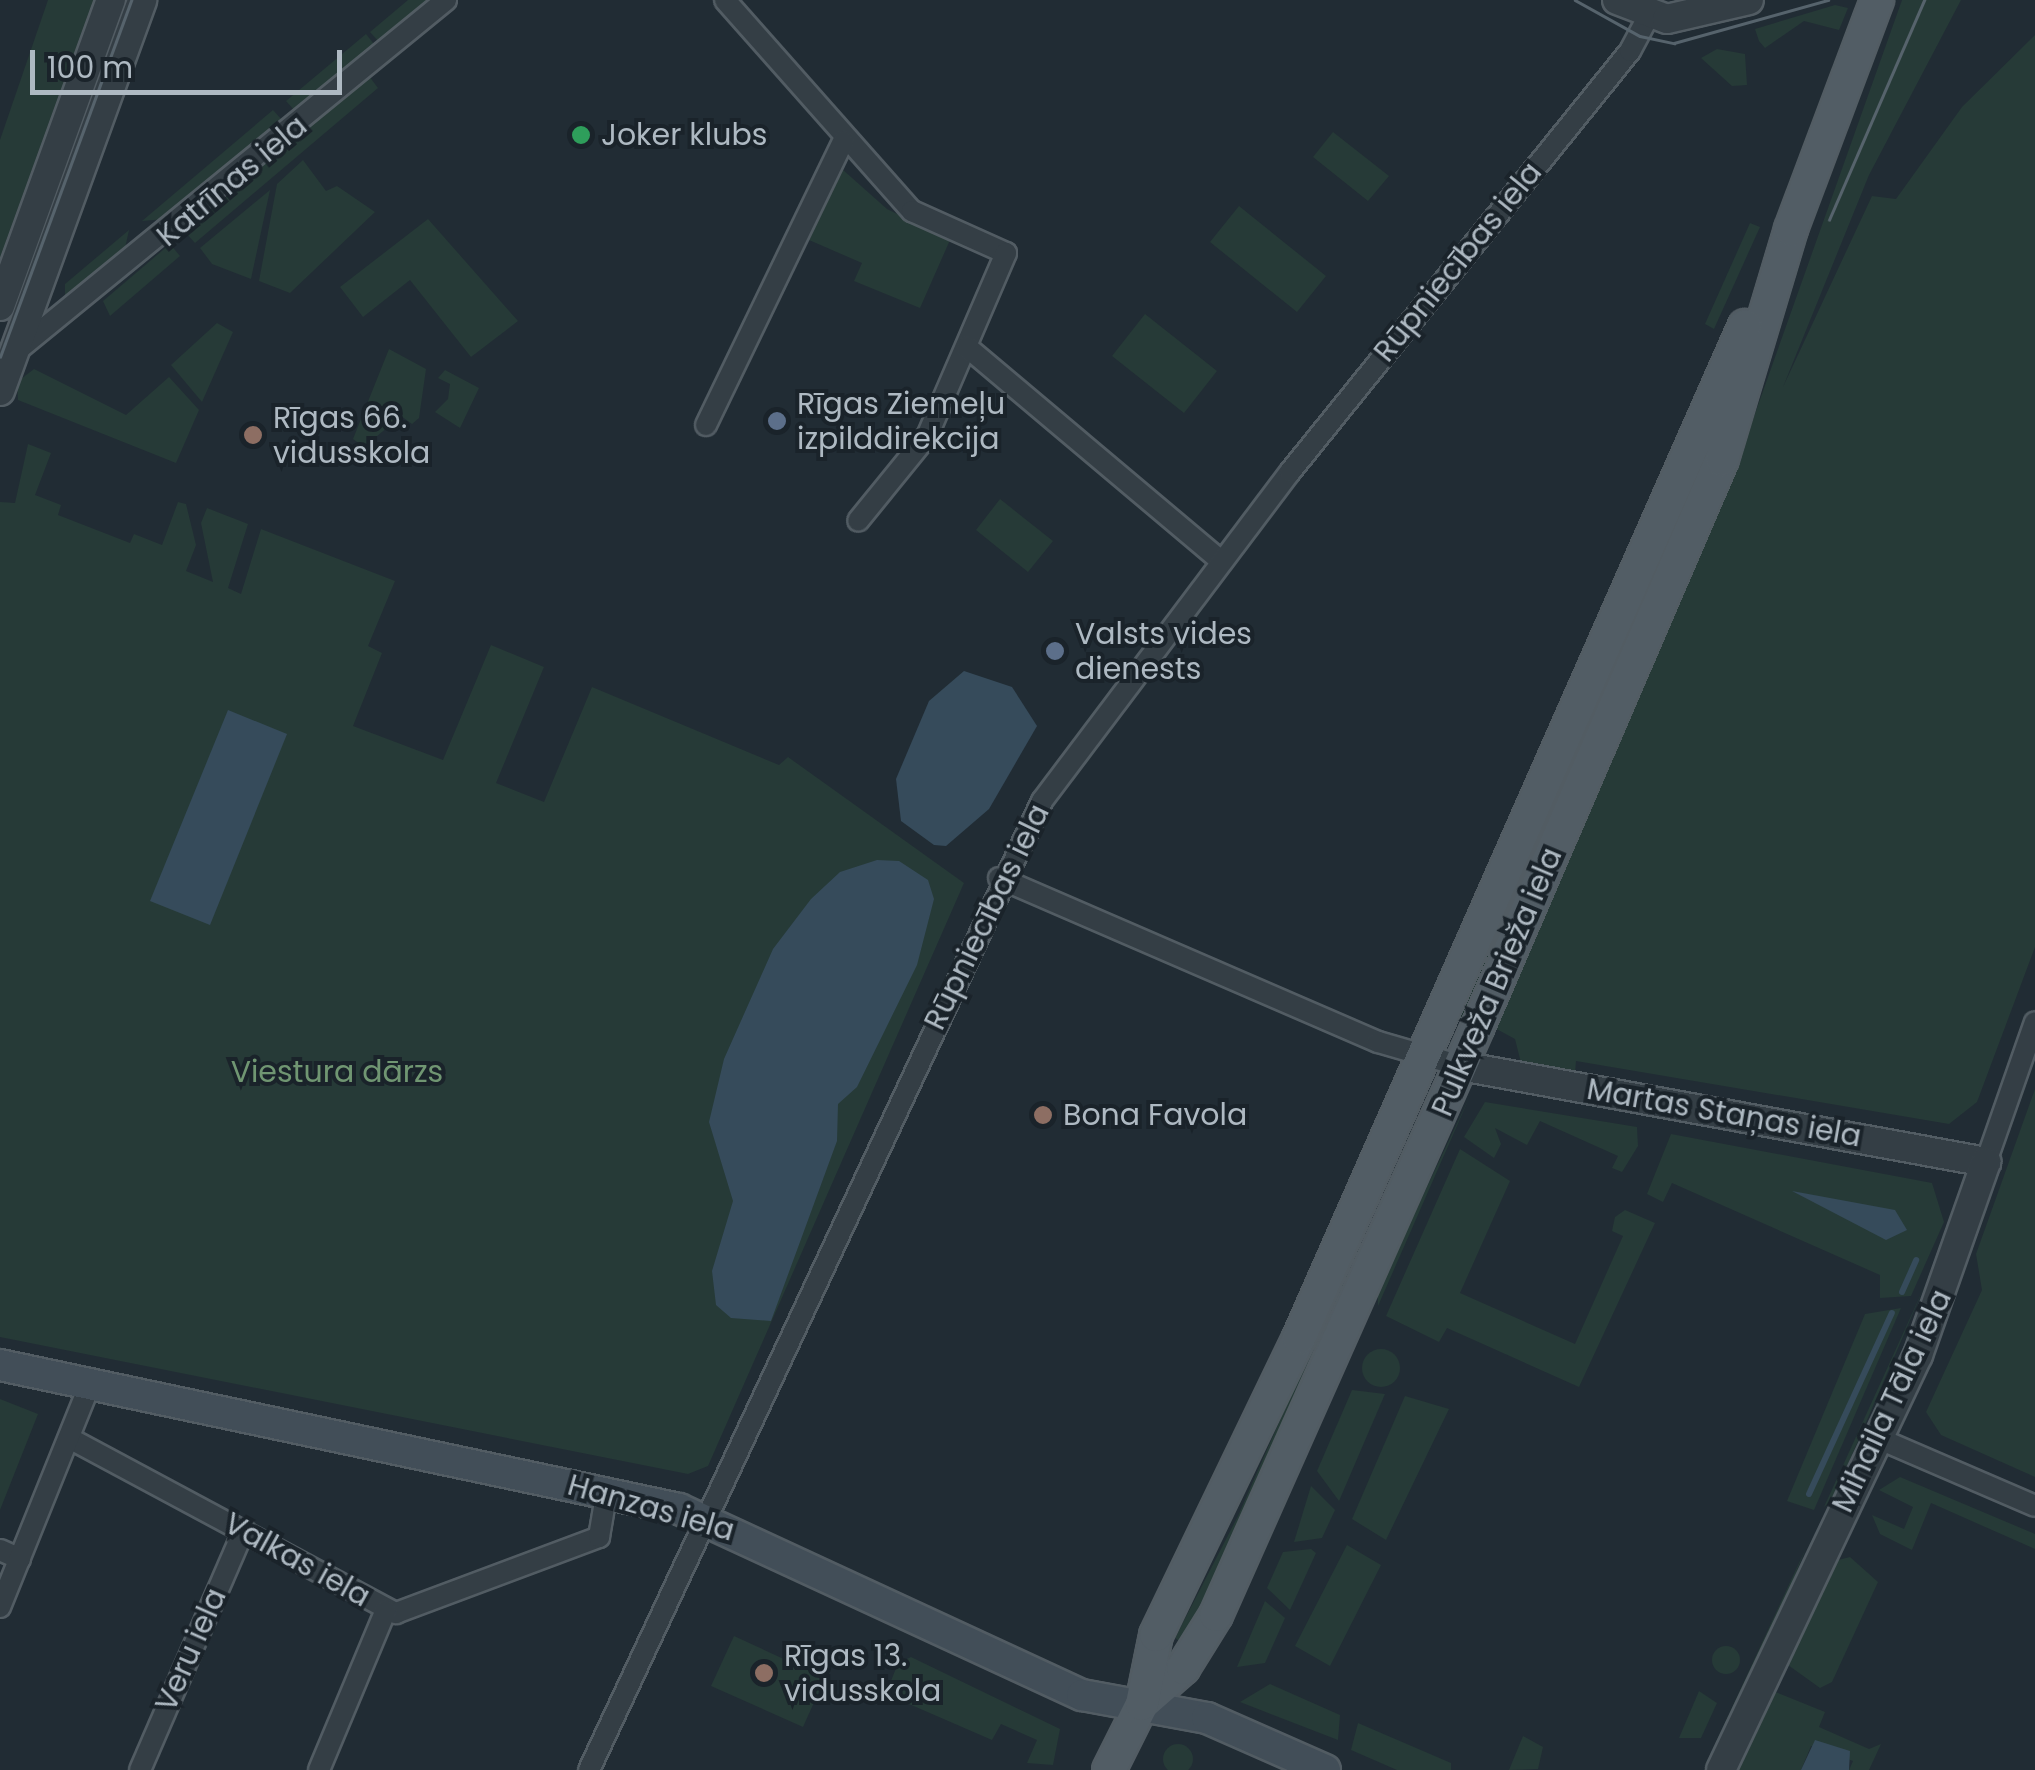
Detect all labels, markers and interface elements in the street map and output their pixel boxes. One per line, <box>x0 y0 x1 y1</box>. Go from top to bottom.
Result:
scale bar <box>35 30 348 92</box>
text: 100 m <box>47 46 133 89</box>
street label: Katrīnas iela <box>150 108 314 254</box>
place label: Joker klubs <box>601 117 767 153</box>
marker: Joker klubs <box>570 124 592 146</box>
street label: Rūpniecības iela <box>1366 155 1550 369</box>
place label: Rīgas Ziemeļu izpilddirekcija <box>797 386 1005 456</box>
place label: Rīgas 66. vidusskola <box>273 400 430 470</box>
marker: Rīgas Ziemeļu izpilddirekcija <box>766 410 788 432</box>
marker: Rīgas 66. vidusskola <box>242 424 264 446</box>
place label: Valsts vides dienests <box>1075 616 1252 686</box>
marker: Valsts vides dienests <box>1044 640 1066 662</box>
street label: Rūpniecības iela <box>917 798 1057 1036</box>
street label: Pulkveža Brieža iela <box>1424 842 1570 1122</box>
park label: Viestura dārzs <box>231 1054 443 1090</box>
street label: Martas Staņas iela <box>1584 1071 1864 1155</box>
place label: Bona Favola <box>1063 1097 1247 1133</box>
marker: Bona Favola <box>1032 1104 1054 1126</box>
street label: Mihaila Tāla iela <box>1825 1284 1959 1518</box>
street label: Hanzas iela <box>564 1467 738 1549</box>
street label: Valkas iela <box>218 1505 376 1615</box>
street label: Veru iela <box>148 1583 234 1717</box>
place label: Rīgas 13. vidusskola <box>784 1638 941 1708</box>
marker: Rīgas 13. vidusskola <box>753 1662 775 1684</box>

